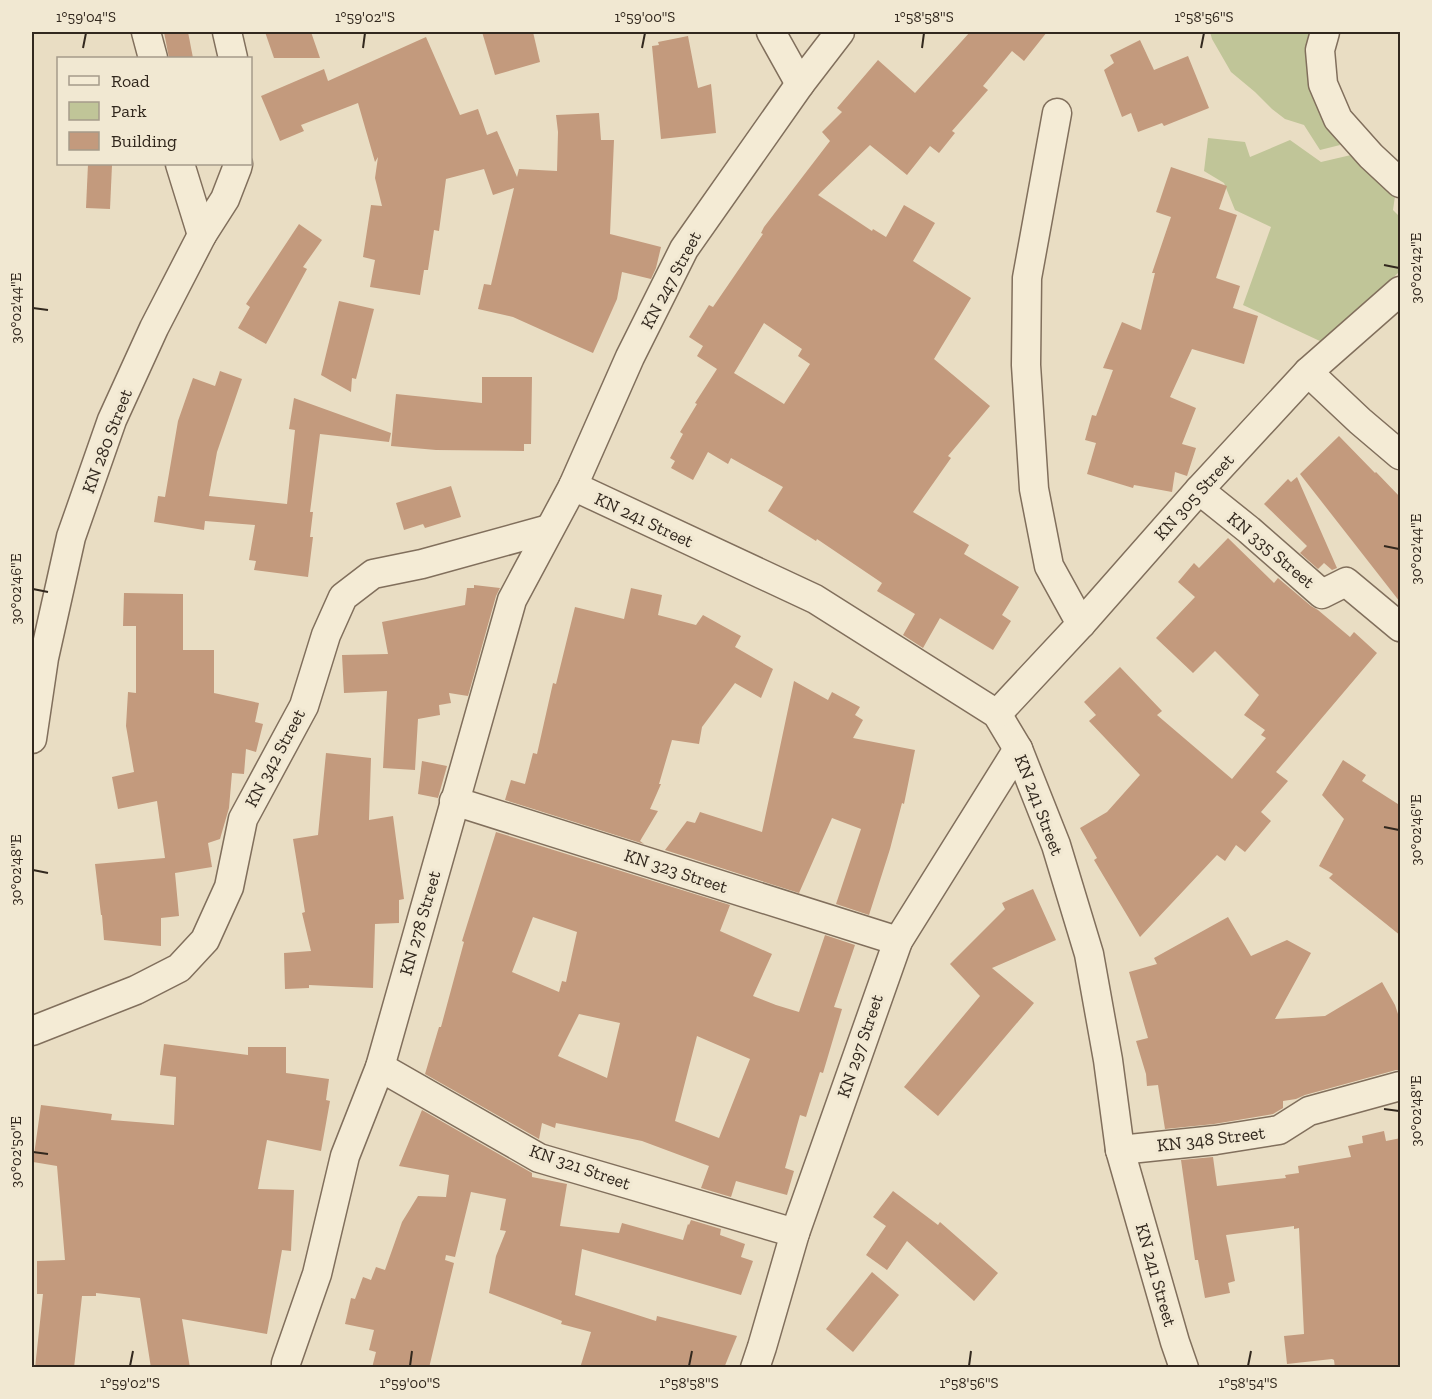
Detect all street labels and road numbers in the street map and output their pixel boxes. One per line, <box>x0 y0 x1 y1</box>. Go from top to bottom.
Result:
street label: KN 247 Street <box>636 227 706 333</box>
street label: KN 280 Street <box>77 386 137 496</box>
street label: KN 305 Street <box>1149 449 1239 545</box>
street label: KN 241 Street <box>591 488 697 553</box>
street label: KN 335 Street <box>1223 507 1319 593</box>
street label: KN 342 Street <box>240 705 310 811</box>
street label: KN 241 Street <box>1010 751 1068 859</box>
street label: KN 323 Street <box>622 844 731 898</box>
street label: KN 278 Street <box>395 868 446 978</box>
street label: KN 297 Street <box>832 991 888 1101</box>
street label: KN 348 Street <box>1156 1121 1267 1157</box>
street label: KN 321 Street <box>527 1139 634 1195</box>
street label: KN 241 Street <box>1131 1221 1181 1329</box>

